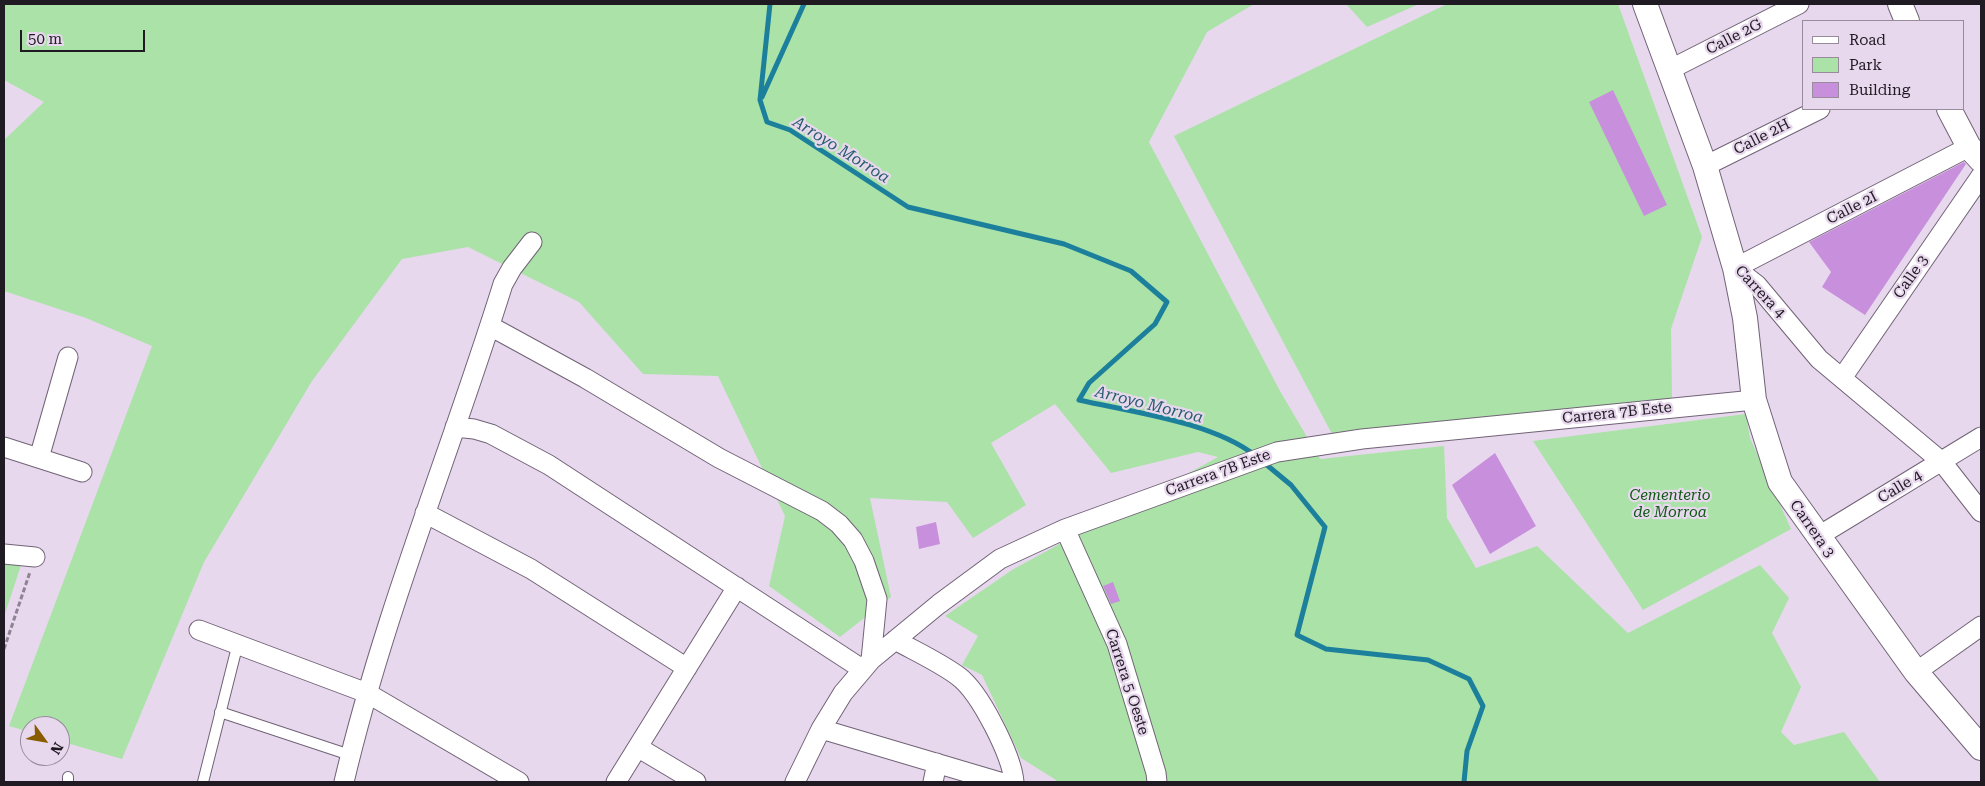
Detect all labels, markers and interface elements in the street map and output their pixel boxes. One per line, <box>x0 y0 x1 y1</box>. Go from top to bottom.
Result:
street label: Calle 2G <box>1703 15 1765 59</box>
scale bar <box>22 20 148 52</box>
legend <box>1802 20 1965 110</box>
text: 50 m <box>28 30 62 48</box>
text: Road <box>1849 31 1886 49</box>
text: Park <box>1849 56 1882 74</box>
text: Building <box>1849 81 1910 99</box>
water label: Arroyo Morroa <box>789 113 893 187</box>
street label: Calle 2H <box>1731 115 1793 159</box>
street label: Calle 2I <box>1824 188 1880 228</box>
street label: Calle 3 <box>1890 252 1932 302</box>
street label: Carrera 4 <box>1731 262 1789 322</box>
water label: Arroyo Morroa <box>1093 382 1205 428</box>
street label: Carrera 7B Este <box>1561 398 1673 428</box>
street label: Carrera 7B Este <box>1163 446 1273 500</box>
street label: Calle 4 <box>1875 467 1925 507</box>
park label: Cementerio de Morroa <box>1629 487 1711 522</box>
street label: Carrera 3 <box>1786 497 1838 561</box>
street label: Carrera 5 Oeste <box>1101 627 1153 737</box>
north arrow <box>20 716 70 766</box>
text: N <box>47 740 67 757</box>

